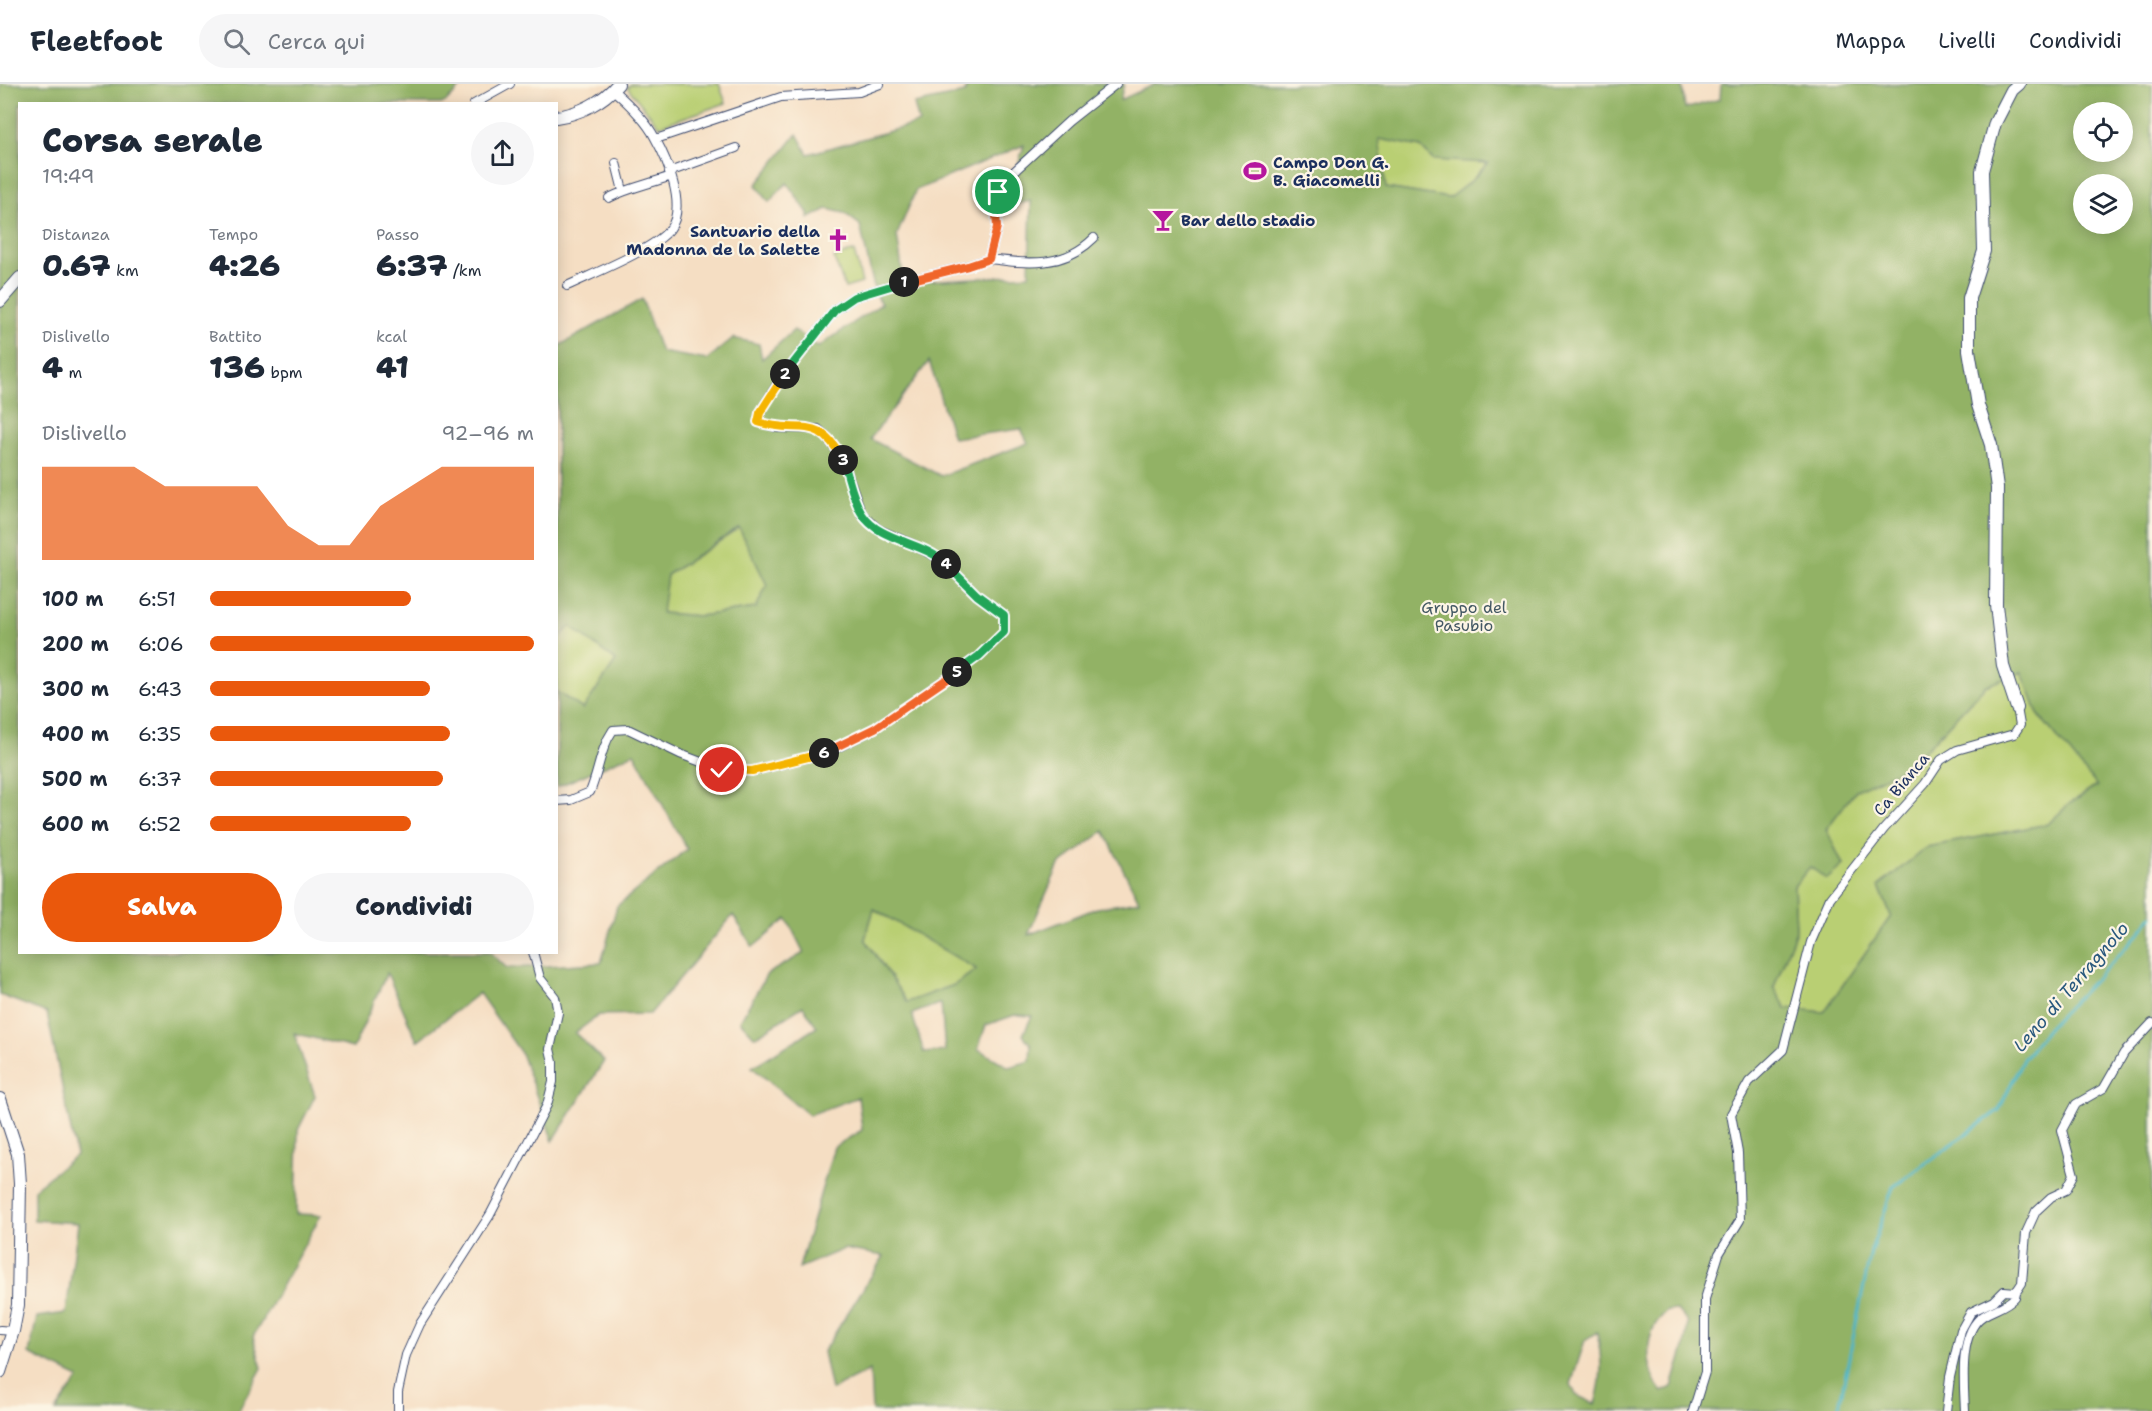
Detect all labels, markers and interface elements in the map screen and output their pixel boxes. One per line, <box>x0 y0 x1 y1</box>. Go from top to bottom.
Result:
search box <box>199 14 619 68</box>
text: Fleetfoot <box>30 22 163 60</box>
icon: search <box>220 25 253 58</box>
text: Cerca qui <box>268 27 366 56</box>
text: Mappa <box>1835 27 1905 55</box>
text: Livelli <box>1938 27 1996 55</box>
text: Condividi <box>2029 27 2122 55</box>
map controls <box>2073 102 2133 234</box>
button: locate <box>2073 102 2133 162</box>
text: Corsa serale <box>42 118 263 163</box>
button: share <box>471 122 534 185</box>
place label: Campo Don G. B. Giacomelli <box>1273 152 1389 191</box>
sports icon: Campo Don G. B. Giacomelli <box>1242 158 1268 184</box>
text: 19:49 <box>42 163 95 189</box>
pin <box>972 166 1023 217</box>
button: layers <box>2073 174 2133 234</box>
icon: arrive <box>981 175 1014 208</box>
bar icon: Bar dello stadio <box>1150 207 1176 233</box>
place label: Bar dello stadio <box>1181 210 1315 231</box>
place label: Santuario della Madonna de la Salette <box>626 221 820 260</box>
text: Distanza <box>42 224 110 245</box>
text: Tempo <box>209 224 258 245</box>
text: Passo <box>376 224 419 245</box>
church icon: Santuario della Madonna de la Salette <box>825 227 851 253</box>
text: 0.67 <box>42 245 111 286</box>
text: 4:26 <box>209 245 280 286</box>
text: 6:37 <box>376 245 447 286</box>
text: km <box>111 260 139 281</box>
text: /km <box>447 260 482 281</box>
pin: 1 <box>889 267 919 297</box>
text: 1 <box>900 271 908 292</box>
text: Dislivello <box>42 326 110 347</box>
text: Battito <box>209 326 262 347</box>
text: kcal <box>376 326 407 347</box>
text: 4 <box>42 347 63 388</box>
text: 136 <box>209 347 265 388</box>
text: 41 <box>376 347 409 388</box>
pin: 2 <box>770 359 800 389</box>
text: m <box>63 362 82 383</box>
text: bpm <box>265 362 303 383</box>
text: 2 <box>779 363 791 384</box>
text: Dislivello <box>42 420 127 446</box>
text: 92–96 m <box>441 420 534 446</box>
pin: 3 <box>828 445 858 475</box>
text: 3 <box>837 449 849 470</box>
pin: 4 <box>931 549 961 579</box>
text: 4 <box>940 553 952 574</box>
text: 100 m <box>42 586 104 612</box>
text: 6:51 <box>138 586 176 612</box>
park label: Gruppo del Pasubio <box>1421 597 1507 636</box>
text: 200 m <box>42 631 109 657</box>
text: 6:06 <box>138 631 184 657</box>
pin: 5 <box>942 657 972 687</box>
text: 5 <box>952 661 962 682</box>
text: 300 m <box>42 676 109 702</box>
text: 6:43 <box>138 676 182 702</box>
text: 400 m <box>42 721 109 747</box>
text: 6:35 <box>138 721 181 747</box>
pin: 6 <box>809 738 839 768</box>
text: 6 <box>818 742 830 763</box>
pin <box>696 744 747 795</box>
street label: Ca Bianca <box>1869 748 1934 820</box>
icon: check <box>705 753 738 786</box>
text: 500 m <box>42 766 108 792</box>
text: 6:37 <box>138 766 182 792</box>
text: 600 m <box>42 811 109 837</box>
text: 6:52 <box>138 811 182 837</box>
button: Salva <box>42 873 282 942</box>
button: Condividi <box>294 873 534 942</box>
water label: Leno di Terragnolo <box>2008 917 2134 1057</box>

